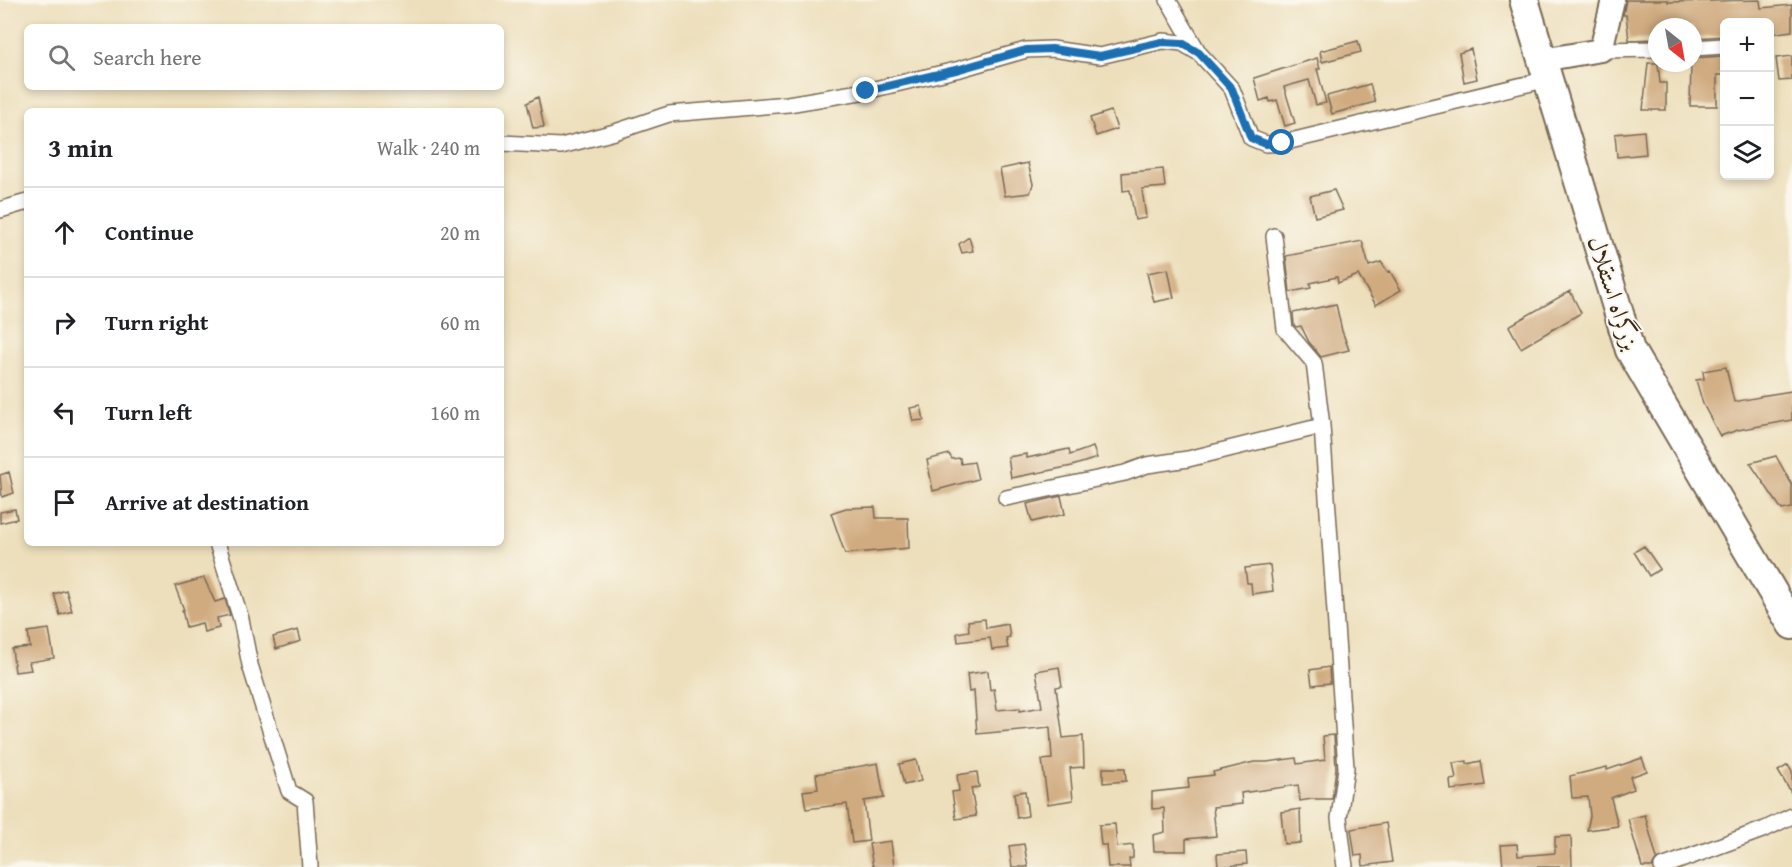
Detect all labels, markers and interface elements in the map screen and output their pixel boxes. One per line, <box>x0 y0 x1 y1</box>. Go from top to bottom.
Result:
north arrow <box>1648 18 1702 72</box>
map controls <box>1720 18 1774 180</box>
button: + <box>1720 18 1774 72</box>
search box <box>24 24 504 90</box>
icon: search <box>45 41 78 74</box>
text: Search here <box>93 41 202 73</box>
button: − <box>1720 72 1774 126</box>
route end <box>852 77 878 103</box>
button: layers <box>1720 126 1774 180</box>
text: 3 min <box>48 128 113 167</box>
route start <box>1268 129 1294 155</box>
text: Walk · 240 m <box>377 133 480 162</box>
icon: ahead <box>48 216 81 249</box>
text: Continue <box>105 216 194 248</box>
text: 20 m <box>440 218 480 247</box>
street label: بزرگراه استقلال <box>1579 231 1649 355</box>
icon: right <box>48 306 81 339</box>
text: Turn right <box>105 306 208 338</box>
text: 60 m <box>440 308 480 337</box>
icon: left <box>48 396 81 429</box>
text: Turn left <box>105 396 192 428</box>
text: 160 m <box>430 398 480 427</box>
icon: arrive <box>48 486 81 519</box>
text: Arrive at destination <box>105 486 309 518</box>

